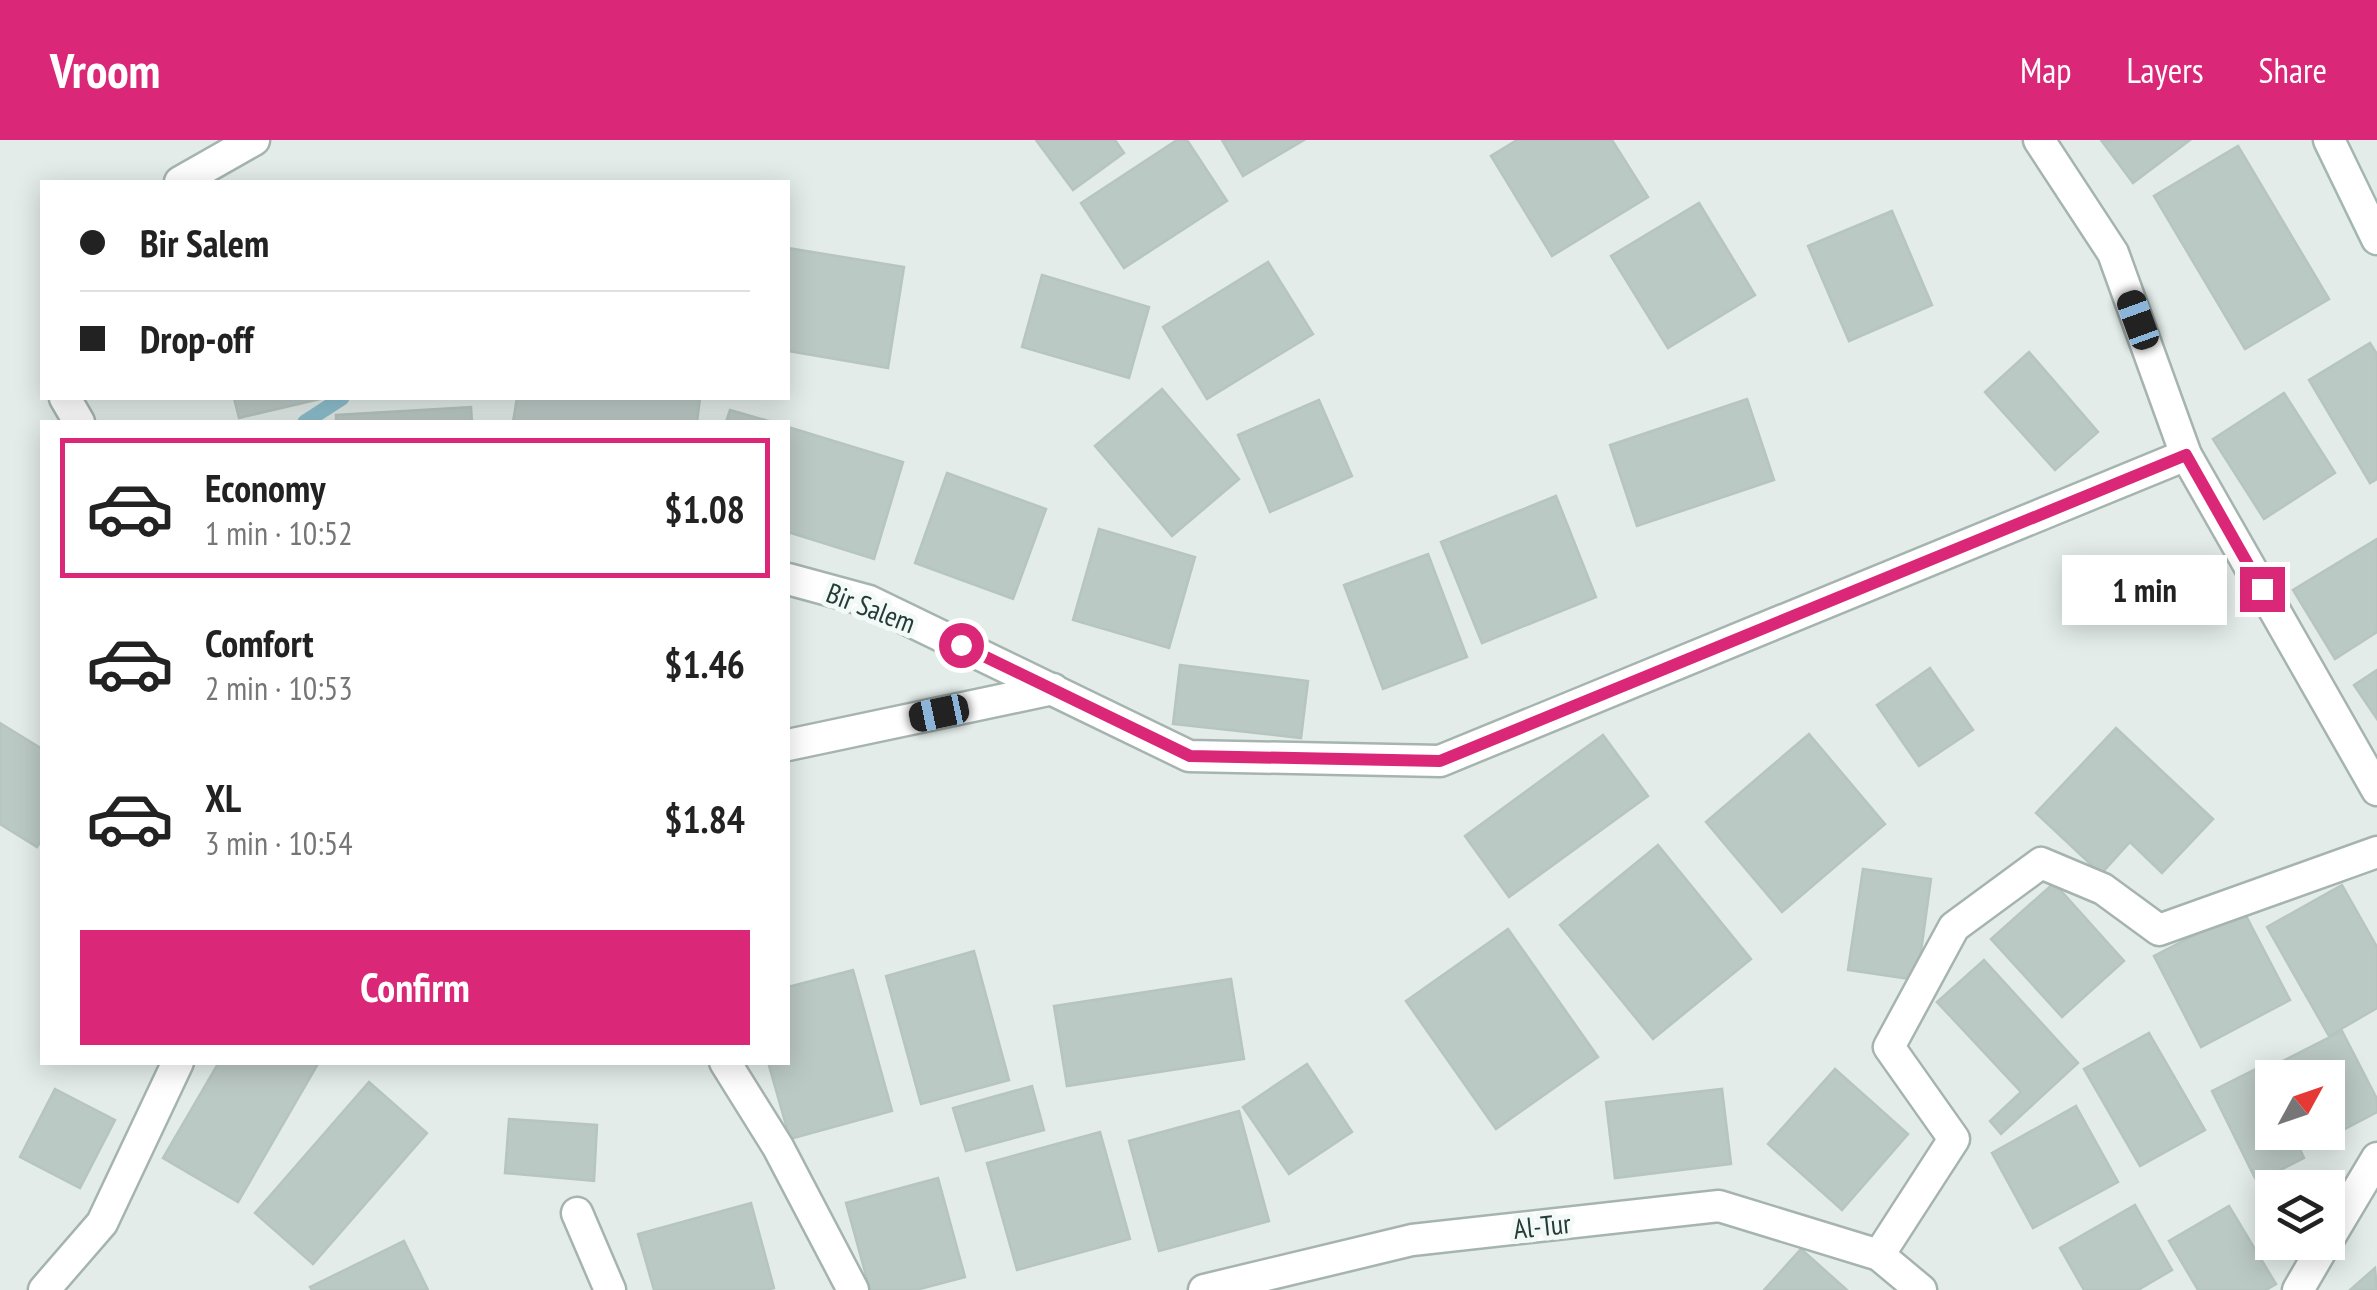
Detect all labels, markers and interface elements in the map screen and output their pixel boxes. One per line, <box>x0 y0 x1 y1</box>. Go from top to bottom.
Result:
text: Vroom <box>50 39 160 101</box>
text: Map <box>2020 47 2071 93</box>
text: Layers <box>2126 47 2204 93</box>
text: Share <box>2259 47 2327 93</box>
text: Bir Salem <box>140 218 269 267</box>
car <box>2114 287 2162 353</box>
text: Drop-off <box>140 314 254 363</box>
icon: car <box>85 463 175 553</box>
text: Economy <box>205 463 325 512</box>
text: $1.08 <box>664 484 745 533</box>
text: 1 min · 10:52 <box>205 512 353 554</box>
callout: 1 min <box>2062 554 2227 624</box>
route end <box>2240 567 2285 612</box>
text: 1 min <box>2112 569 2177 611</box>
street label: Bir Salem <box>821 574 921 641</box>
icon: car <box>85 618 175 708</box>
text: Comfort <box>205 618 314 667</box>
route start <box>939 623 984 668</box>
text: $1.46 <box>664 639 745 688</box>
text: 2 min · 10:53 <box>205 667 353 709</box>
car <box>907 692 971 734</box>
icon: car <box>85 773 175 863</box>
text: XL <box>205 773 241 822</box>
text: $1.84 <box>664 794 745 843</box>
text: 3 min · 10:54 <box>205 822 353 864</box>
button: Confirm <box>80 930 750 1045</box>
north arrow <box>2255 1060 2345 1150</box>
map controls <box>2255 1060 2345 1260</box>
button: layers <box>2255 1170 2345 1260</box>
street label: Al-Tur <box>1511 1204 1573 1247</box>

